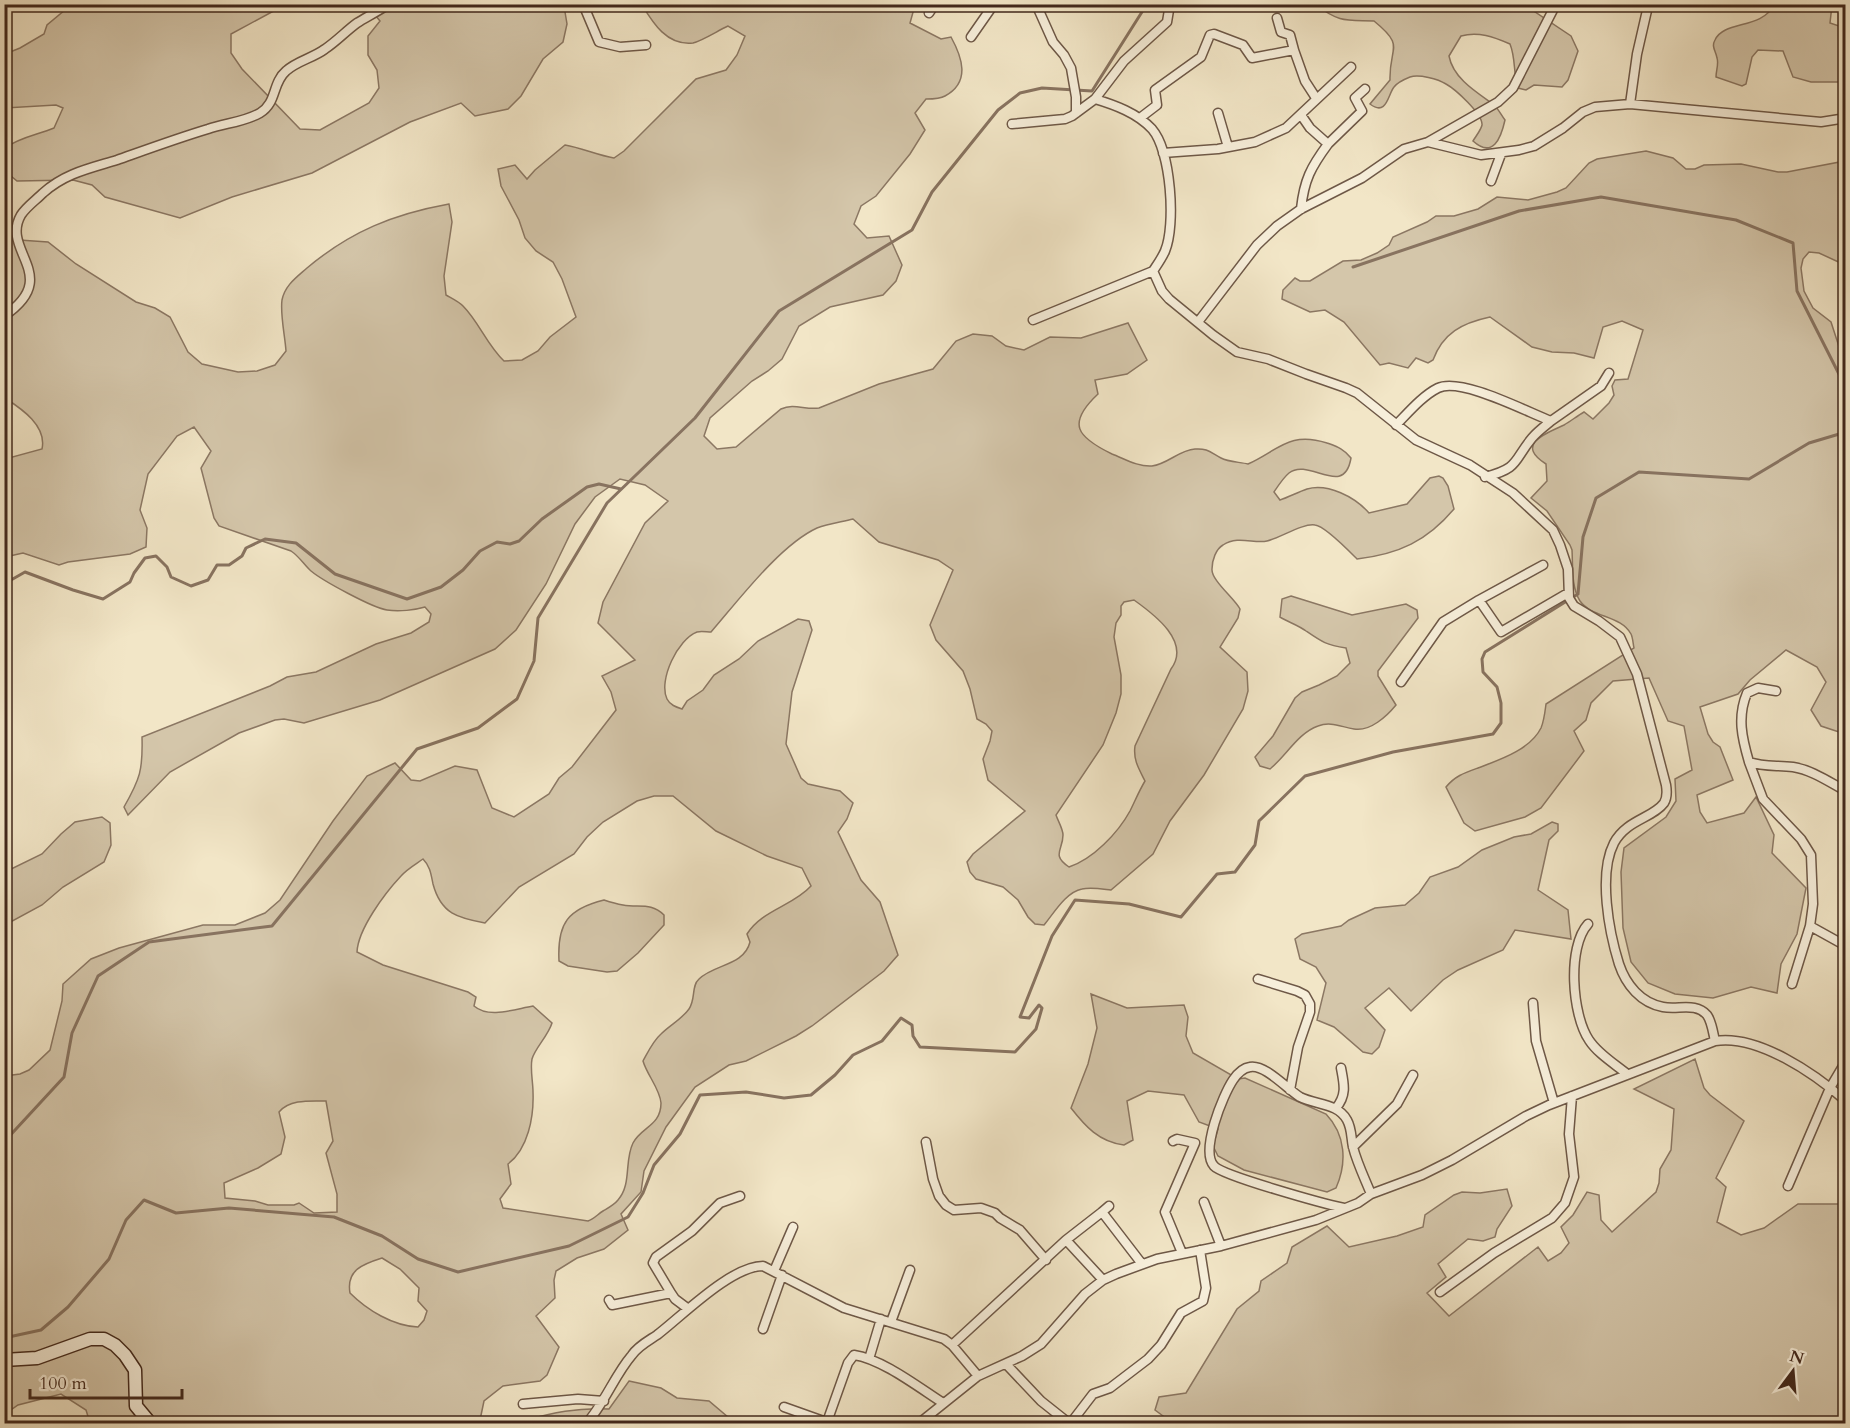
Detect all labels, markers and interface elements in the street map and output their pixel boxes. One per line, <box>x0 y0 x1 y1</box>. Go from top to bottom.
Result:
north arrow <box>1763 1341 1823 1401</box>
text: N <box>1787 1345 1807 1370</box>
scale bar <box>30 1362 182 1400</box>
text: 100 m <box>39 1371 87 1396</box>

